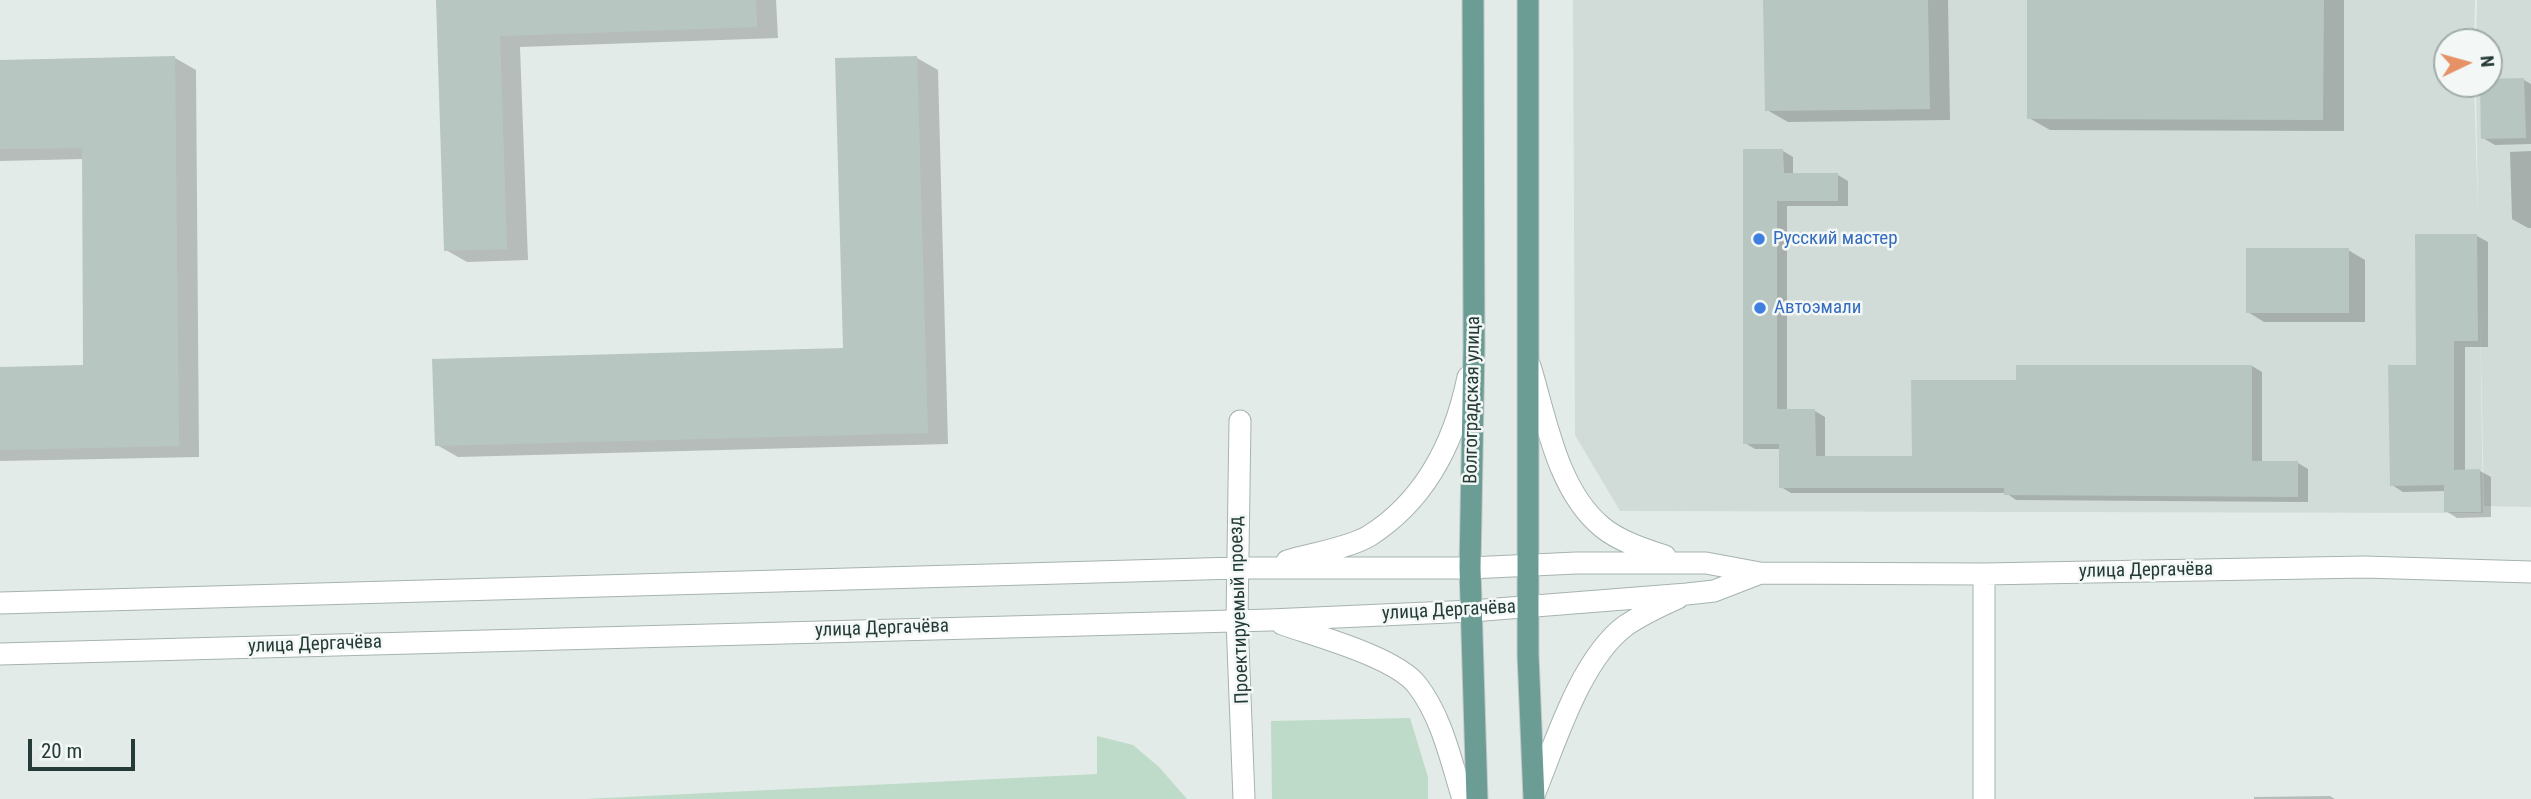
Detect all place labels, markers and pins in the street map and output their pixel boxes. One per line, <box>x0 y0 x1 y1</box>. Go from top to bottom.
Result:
place label: Русский мастер <box>1773 228 1898 250</box>
marker: Русский мастер <box>1751 231 1767 247</box>
place label: Автоэмали <box>1774 297 1861 319</box>
marker: Автоэмали <box>1752 300 1768 316</box>

